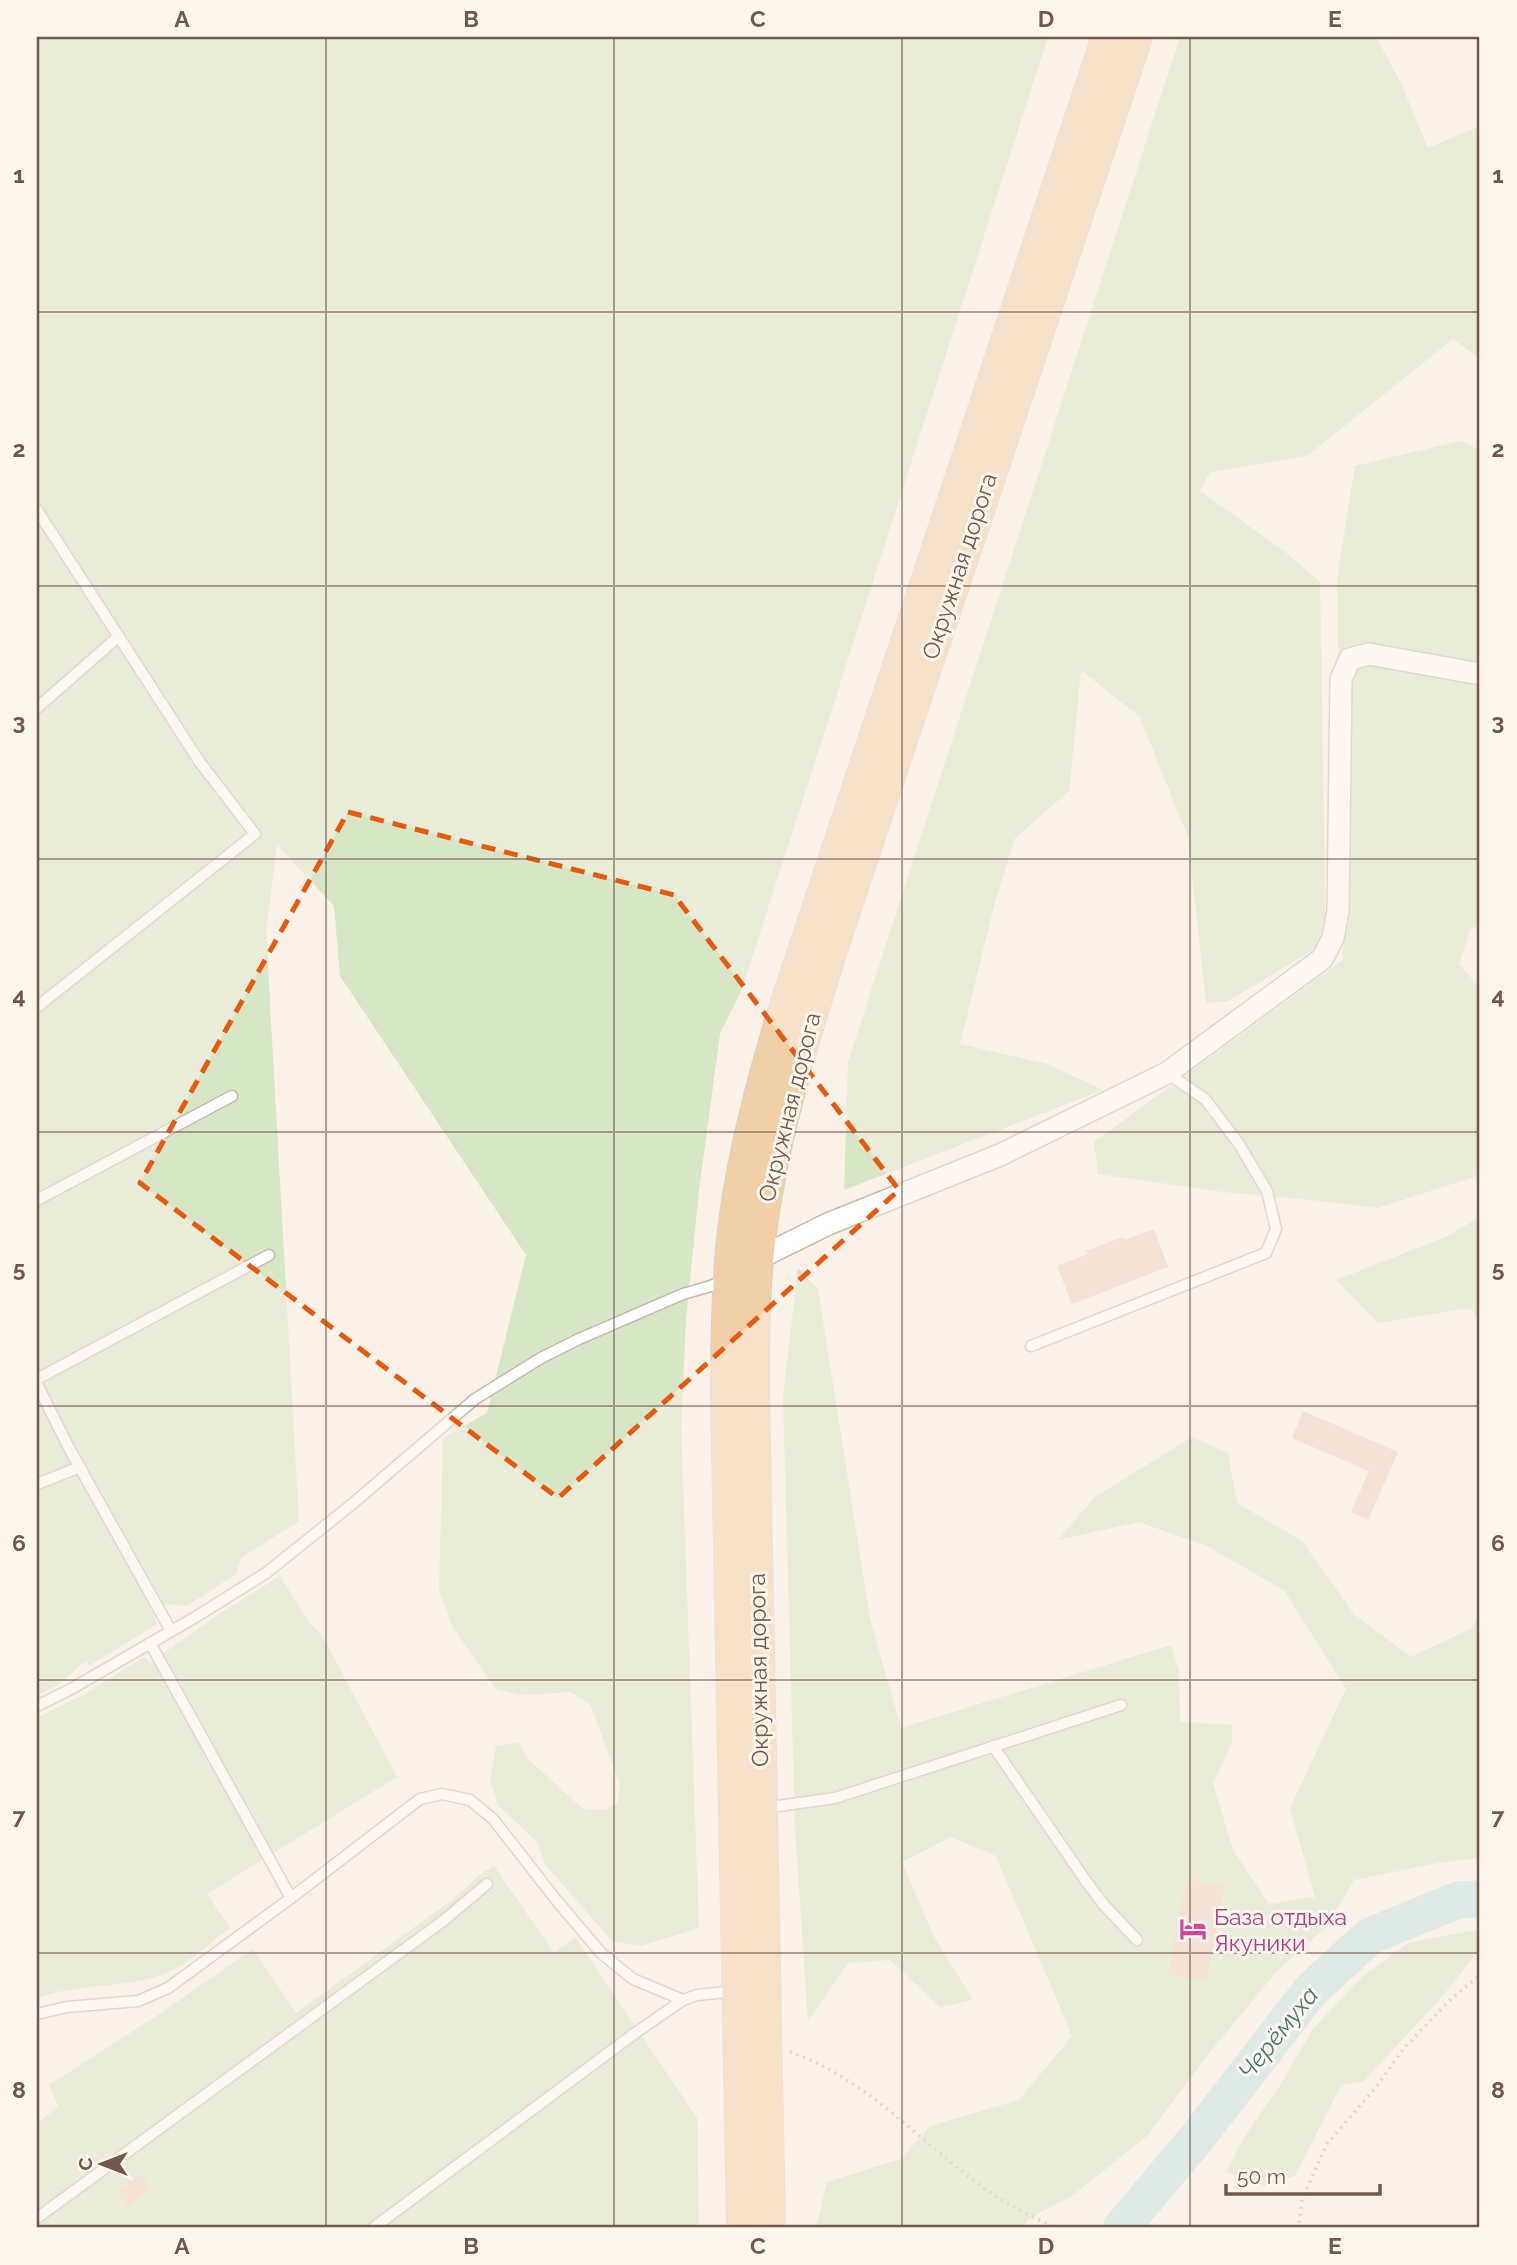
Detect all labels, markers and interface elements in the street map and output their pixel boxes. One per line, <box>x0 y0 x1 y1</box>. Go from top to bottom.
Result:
text: A <box>174 5 190 32</box>
text: B <box>463 5 479 32</box>
text: C <box>750 5 766 32</box>
text: D <box>1038 5 1054 32</box>
text: E <box>1328 5 1342 32</box>
text: 1 <box>13 161 25 188</box>
text: 1 <box>1492 161 1504 188</box>
text: 2 <box>13 435 25 462</box>
text: 2 <box>1492 435 1504 462</box>
street label: Окружная дорога <box>916 470 1002 662</box>
text: 3 <box>13 708 25 735</box>
text: 3 <box>1492 708 1504 735</box>
text: 4 <box>12 982 26 1009</box>
text: 4 <box>1491 982 1505 1009</box>
street label: Окружная дорога <box>752 1010 826 1204</box>
text: 5 <box>13 1255 26 1282</box>
text: 5 <box>1492 1255 1505 1282</box>
text: 6 <box>12 1529 26 1556</box>
text: 6 <box>1491 1529 1505 1556</box>
street label: Окружная дорога <box>743 1573 773 1767</box>
text: 7 <box>13 1802 26 1829</box>
text: 7 <box>1492 1802 1505 1829</box>
place label: База отдыха Якуники <box>1214 1903 1347 1956</box>
hotel icon: База отдыха Якуники <box>1178 1914 1208 1944</box>
water label: Черёмуха <box>1232 1981 1324 2085</box>
text: 8 <box>12 2076 26 2103</box>
text: 8 <box>1491 2076 1505 2103</box>
north arrow <box>66 2128 136 2198</box>
scale bar <box>1226 2153 1380 2197</box>
text: С <box>74 2157 96 2171</box>
text: 50 m <box>1237 2164 1286 2189</box>
text: A <box>174 2232 190 2259</box>
text: B <box>463 2232 479 2259</box>
text: C <box>750 2232 766 2259</box>
text: D <box>1038 2232 1054 2259</box>
text: E <box>1328 2232 1342 2259</box>

